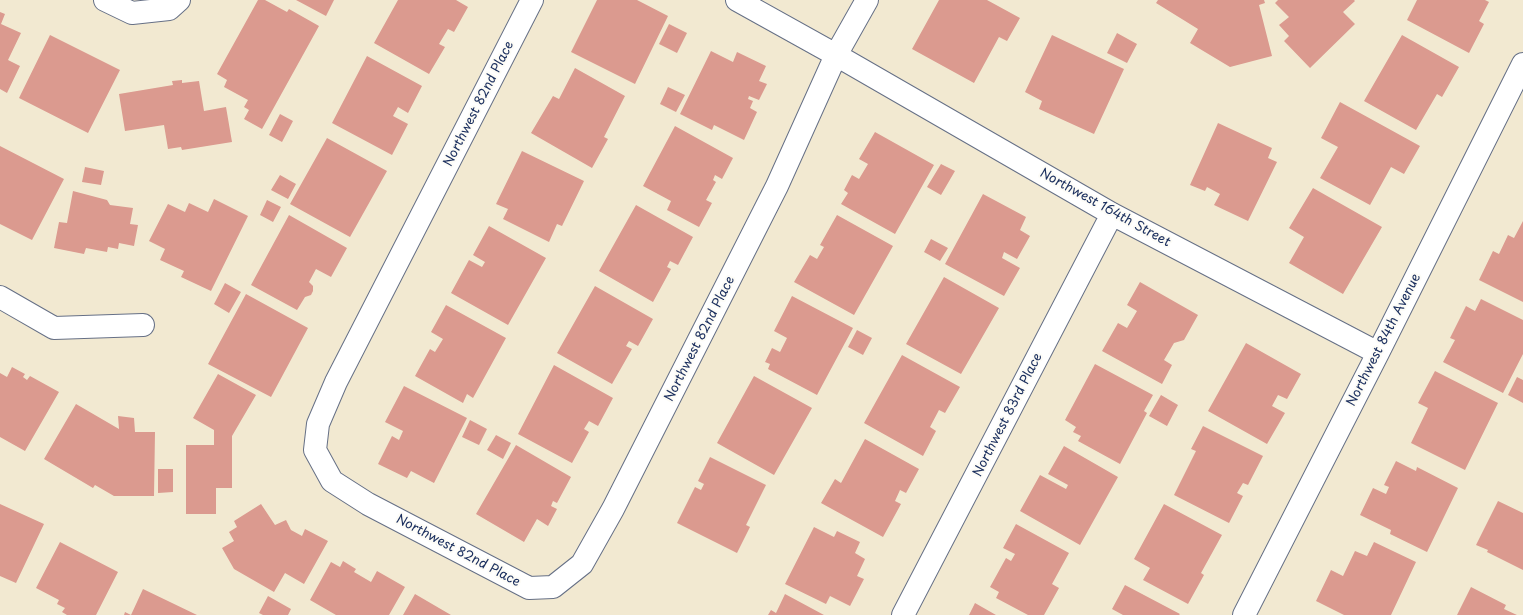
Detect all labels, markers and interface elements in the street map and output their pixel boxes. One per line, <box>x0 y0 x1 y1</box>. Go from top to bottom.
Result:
street label: Northwest 82nd Place <box>441 39 517 169</box>
street label: Northwest 164th Street <box>1037 166 1173 250</box>
street label: Northwest 84th Avenue <box>1344 271 1424 409</box>
street label: Northwest 82nd Place <box>662 274 738 404</box>
street label: Northwest 83rd Place <box>970 351 1046 479</box>
street label: Northwest 82nd Place <box>393 512 523 590</box>

